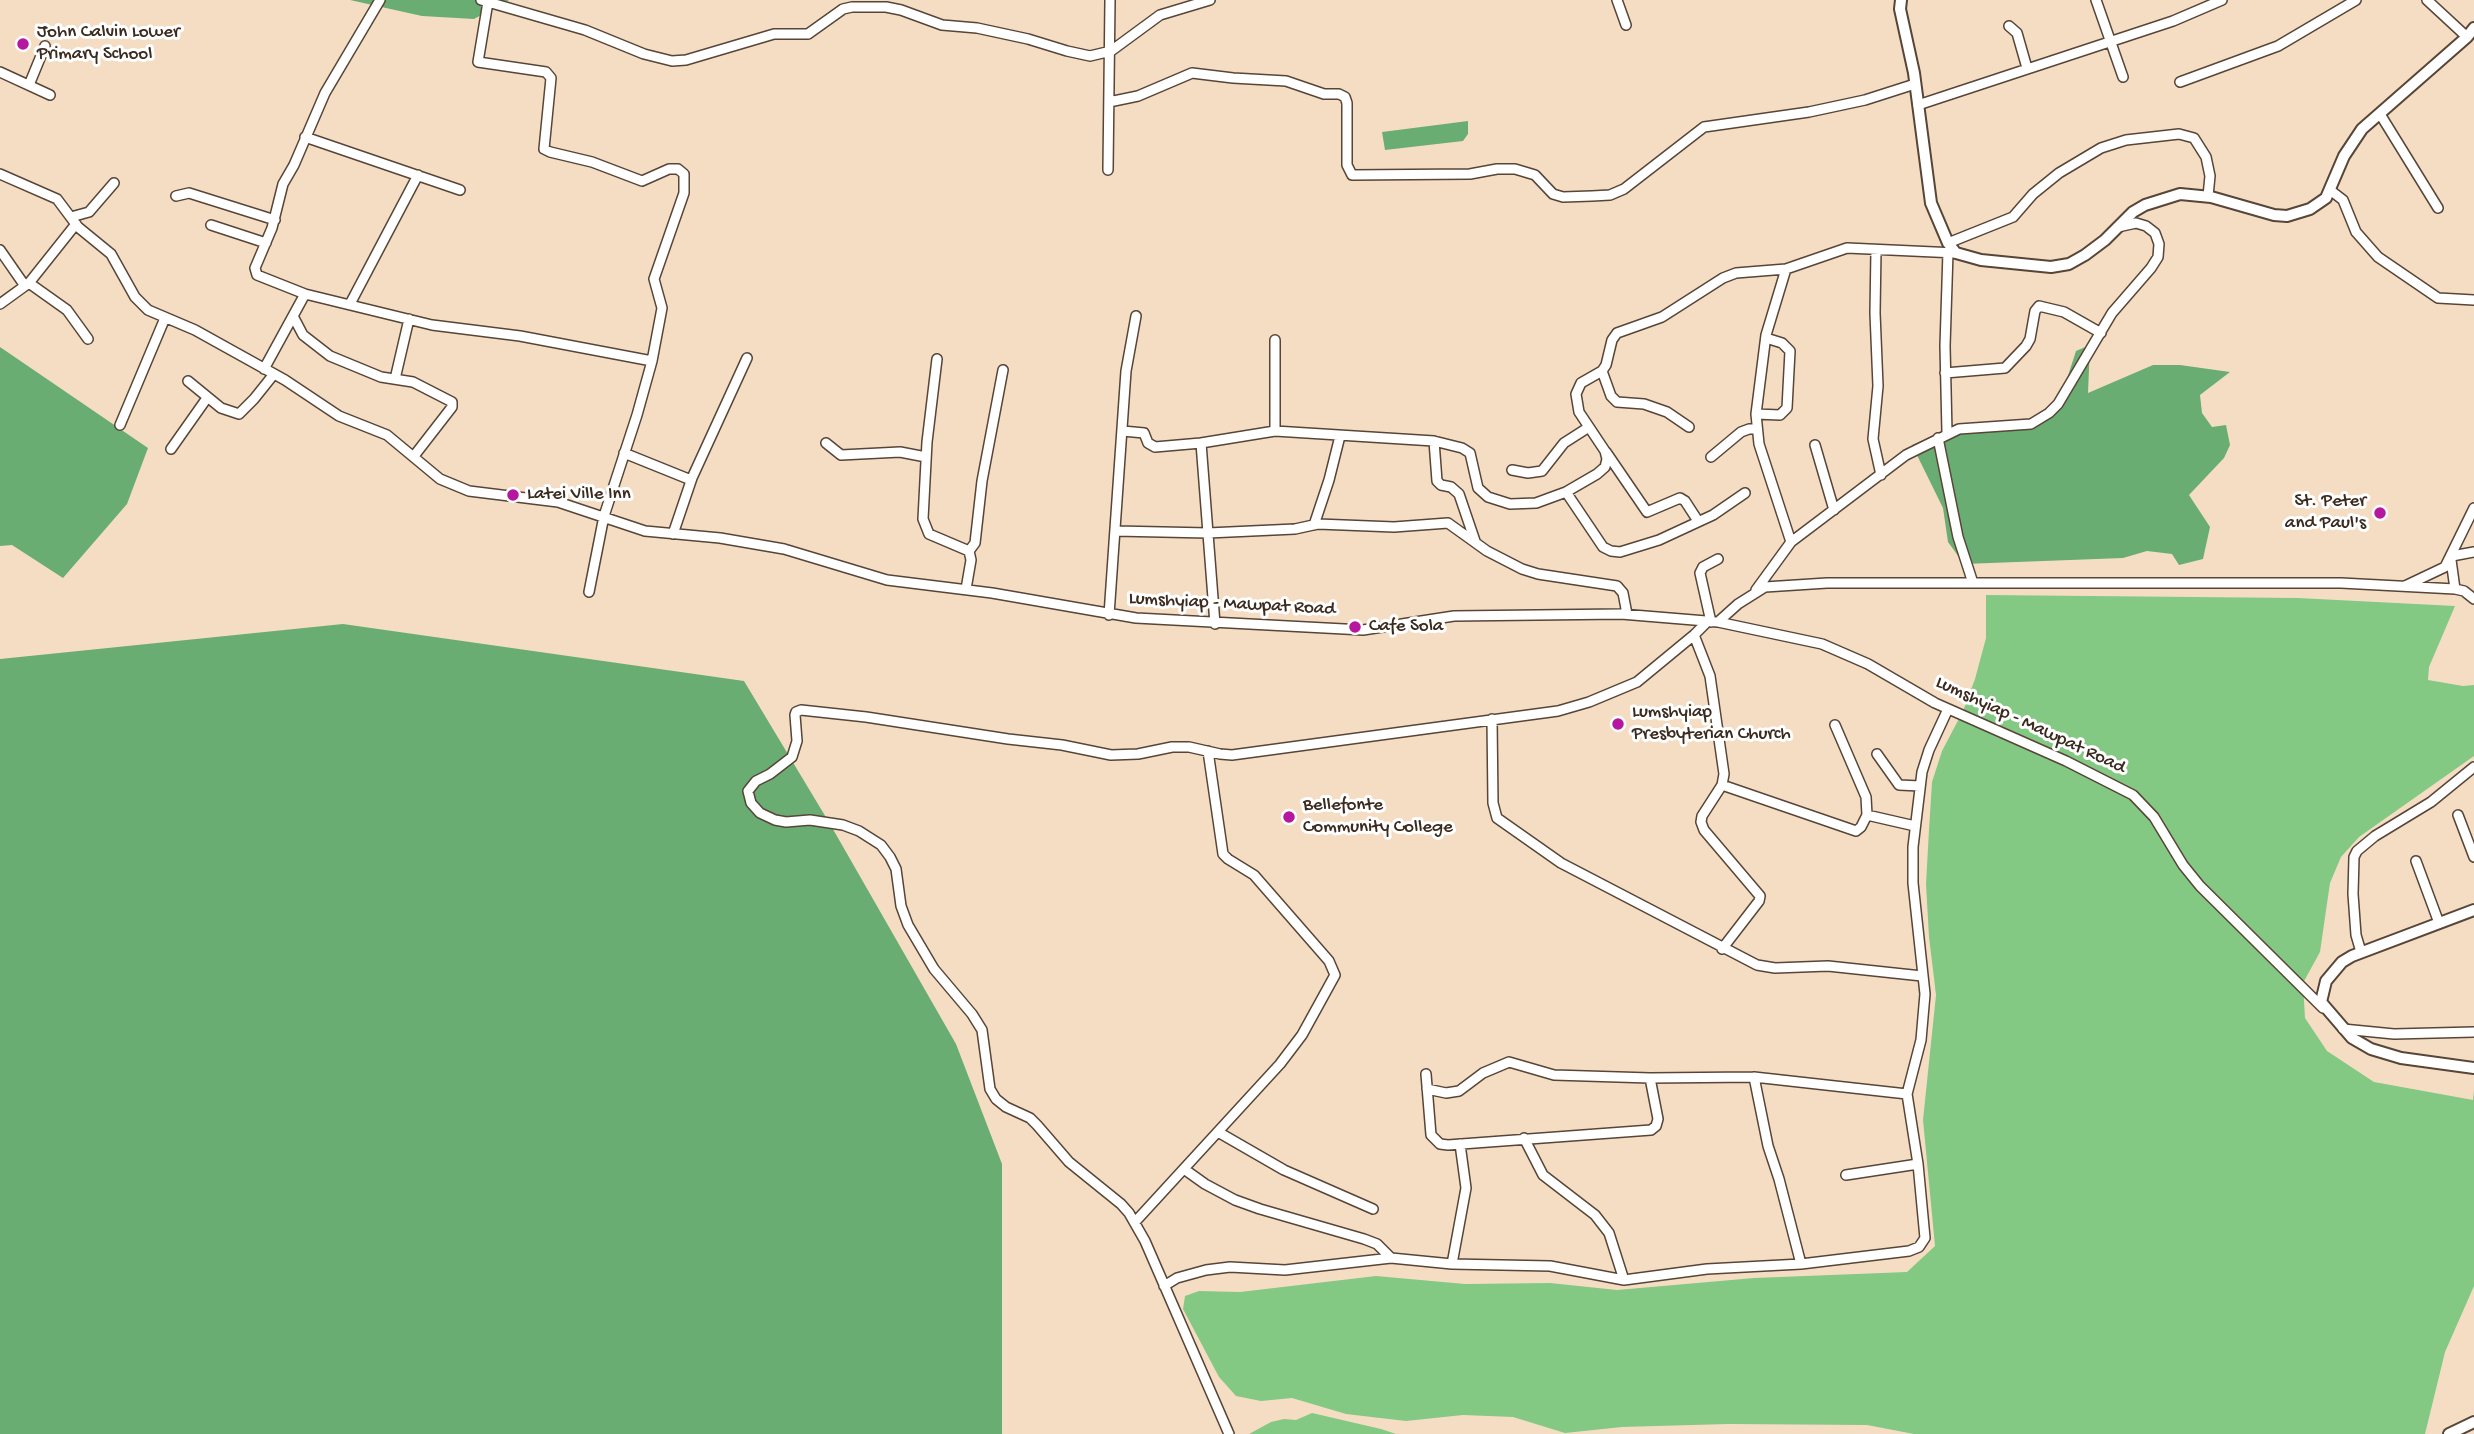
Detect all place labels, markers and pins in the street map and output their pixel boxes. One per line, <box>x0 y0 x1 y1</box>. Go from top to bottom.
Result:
place label: John Calvin Lower Primary School <box>37 22 180 66</box>
marker: John Calvin Lower Primary School <box>15 36 31 52</box>
place label: Latei Ville Inn <box>527 484 631 506</box>
marker: Latei Ville Inn <box>505 487 521 503</box>
place label: St. Peter and Paul's <box>2285 491 2366 535</box>
marker: St. Peter and Paul's <box>2372 505 2388 521</box>
place label: Cafe Sola <box>1369 616 1443 638</box>
marker: Cafe Sola <box>1347 619 1363 635</box>
place label: Lumshyiap Presbyterian Church <box>1632 702 1791 746</box>
marker: Lumshyiap Presbyterian Church <box>1610 716 1626 732</box>
place label: Bellefonte Community College <box>1303 795 1453 839</box>
marker: Bellefonte Community College <box>1281 809 1297 825</box>

